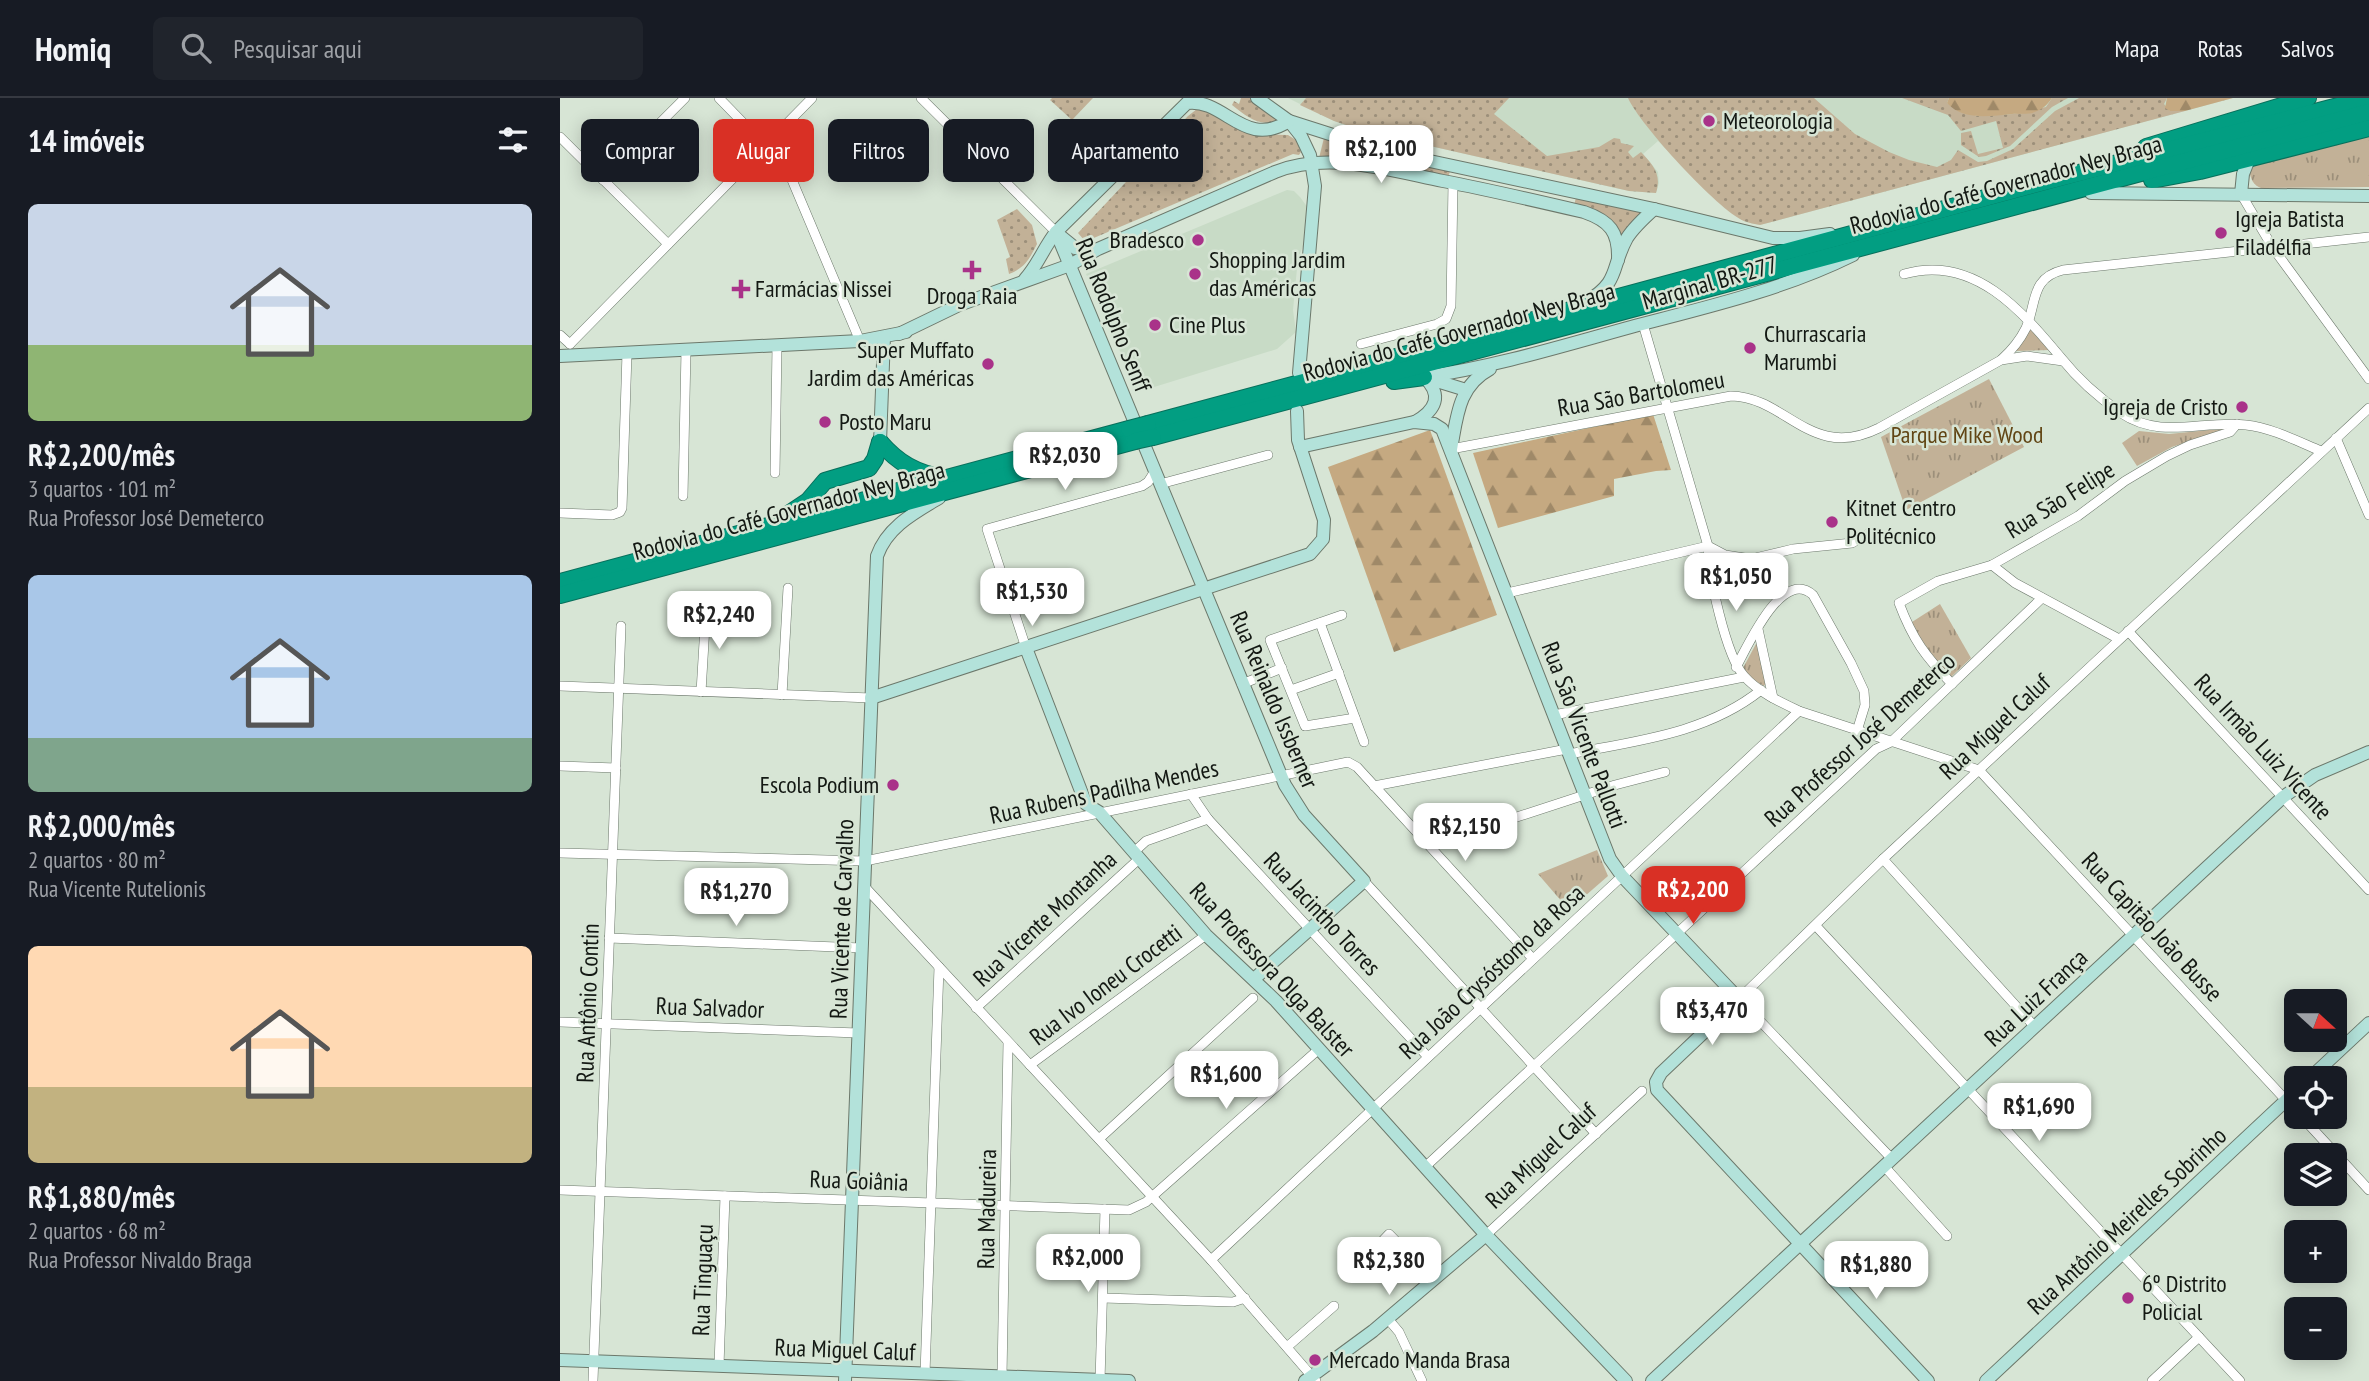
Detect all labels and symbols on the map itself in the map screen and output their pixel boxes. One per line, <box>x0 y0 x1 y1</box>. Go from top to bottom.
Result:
place label: Meteorologia <box>1723 105 1833 136</box>
marker: Meteorologia <box>1701 113 1717 129</box>
pin: R$2,100 <box>1316 126 1446 185</box>
street label: Rodovia do Café Governador Ney Braga <box>1847 128 2165 241</box>
place label: Igreja Batista Filadélfia <box>2235 203 2344 262</box>
place label: Bradesco <box>1110 224 1184 255</box>
marker: Igreja Batista Filadélfia <box>2213 225 2229 241</box>
marker: Bradesco <box>1190 232 1206 248</box>
street label: Rua Rodolpho Senff <box>1068 233 1159 397</box>
place label: Shopping Jardim das Américas <box>1209 244 1345 303</box>
street label: Marginal BR-277 <box>1639 248 1781 317</box>
marker: Droga Raia <box>964 262 980 278</box>
marker: Shopping Jardim das Américas <box>1187 266 1203 282</box>
place label: Farmácias Nissei <box>755 273 892 304</box>
street label: Rodovia do Café Governador Ney Braga <box>1300 275 1618 388</box>
place label: Droga Raia <box>927 280 1017 311</box>
marker: Farmácias Nissei <box>733 281 749 297</box>
place label: Cine Plus <box>1169 309 1246 340</box>
marker: Cine Plus <box>1147 317 1163 333</box>
place label: Churrascaria Marumbi <box>1764 318 1866 377</box>
place label: Super Muffato Jardim das Américas <box>807 334 974 393</box>
marker: Churrascaria Marumbi <box>1742 340 1758 356</box>
marker: Super Muffato Jardim das Américas <box>980 356 996 372</box>
street label: Rua São Bartolomeu <box>1555 364 1727 423</box>
place label: Igreja de Cristo <box>2103 391 2228 422</box>
marker: Igreja de Cristo <box>2234 399 2250 415</box>
place label: Posto Maru <box>839 406 931 437</box>
marker: Posto Maru <box>817 414 833 430</box>
park label: Parque Mike Wood <box>1891 419 2043 450</box>
pin: R$2,030 <box>1000 432 1130 492</box>
street label: Rodovia do Café Governador Ney Braga <box>630 454 948 567</box>
street label: Rua São Felipe <box>1999 454 2120 545</box>
place label: Kitnet Centro Politécnico <box>1846 492 1956 551</box>
marker: Kitnet Centro Politécnico <box>1824 514 1840 530</box>
pin: R$1,050 <box>1671 554 1801 613</box>
pin: R$1,530 <box>967 568 1097 628</box>
pin: R$2,240 <box>654 592 784 651</box>
street label: Rua Reinaldo Issberner <box>1223 606 1326 794</box>
street label: Rua São Vicente Pallotti <box>1535 637 1634 833</box>
street label: Rua Professor José Demeterco <box>1758 646 1962 834</box>
street label: Rua Miguel Caluf <box>1933 667 2057 786</box>
street label: Rua Irmão Luiz Vicente <box>2188 667 2339 826</box>
street label: Rua Rubens Padilha Mendes <box>987 752 1221 831</box>
place label: Escola Podium <box>760 769 879 800</box>
marker: Escola Podium <box>885 777 901 793</box>
pin: R$2,150 <box>1400 804 1530 863</box>
street label: Rua Vicente de Carvalho <box>823 818 860 1019</box>
street label: Rua Vicente Montanha <box>966 844 1123 993</box>
street label: Rua Jacintho Torres <box>1257 845 1388 982</box>
street label: Rua Capitão João Busse <box>2075 845 2230 1008</box>
pin: R$2,200 <box>1628 866 1758 926</box>
pin: R$1,270 <box>671 868 801 928</box>
street label: Rua Professora Olga Balster <box>1183 876 1362 1064</box>
street label: Rua João Crysóstomo da Rosa <box>1392 878 1591 1066</box>
street label: Rua Ivo Ioneu Crocetti <box>1023 917 1188 1052</box>
street label: Rua Antônio Contin <box>569 923 606 1083</box>
street label: Rua Luiz França <box>1978 942 2094 1053</box>
pin: R$3,470 <box>1647 988 1777 1047</box>
north arrow <box>2284 989 2347 1052</box>
street label: Rua Salvador <box>655 990 765 1025</box>
pin: R$1,600 <box>1161 1052 1291 1111</box>
pin: R$1,690 <box>1974 1084 2104 1143</box>
street label: Rua Miguel Caluf <box>1479 1096 1603 1215</box>
street label: Rua Antônio Meirelles Sobrinho <box>2021 1120 2233 1321</box>
street label: Rua Madureira <box>970 1149 1003 1269</box>
street label: Rua Goiânia <box>809 1163 909 1198</box>
street label: Rua Tinguaçu <box>685 1224 720 1336</box>
pin: R$2,000 <box>1023 1234 1153 1294</box>
pin: R$2,380 <box>1324 1238 1454 1297</box>
pin: R$1,880 <box>1811 1242 1941 1301</box>
place label: 6º Distrito Policial <box>2142 1268 2227 1327</box>
marker: 6º Distrito Policial <box>2120 1290 2136 1306</box>
street label: Rua Miguel Caluf <box>774 1332 917 1367</box>
place label: Mercado Manda Brasa <box>1329 1344 1510 1375</box>
marker: Mercado Manda Brasa <box>1307 1352 1323 1368</box>

